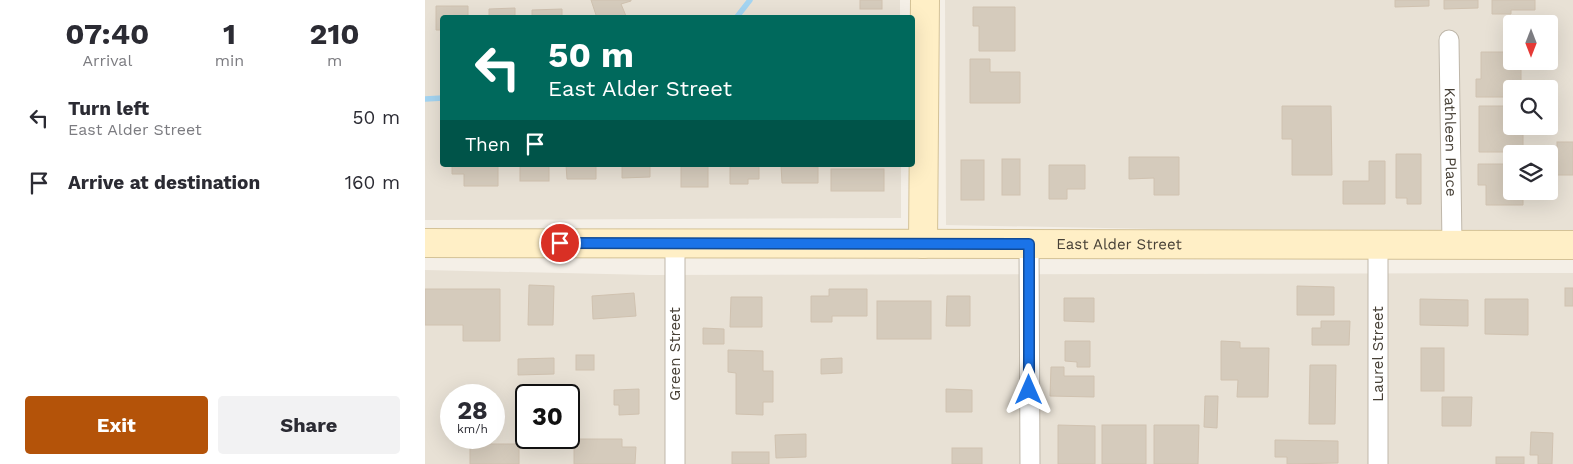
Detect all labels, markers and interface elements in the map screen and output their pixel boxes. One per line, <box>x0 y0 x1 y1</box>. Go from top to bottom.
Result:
north arrow <box>1503 15 1557 70</box>
map controls <box>1503 15 1558 200</box>
text: 07:40 <box>65 16 149 51</box>
text: 1 <box>223 16 236 51</box>
text: 210 <box>310 16 360 51</box>
text: 50 m <box>548 34 634 76</box>
icon: left <box>465 35 530 100</box>
text: Arrival <box>82 51 132 70</box>
text: min <box>215 51 244 70</box>
text: m <box>327 51 342 70</box>
text: East Alder Street <box>548 76 732 101</box>
button: search <box>1503 80 1558 135</box>
street label: Kathleen Place <box>1441 87 1460 197</box>
text: Turn left <box>68 97 149 120</box>
icon: left <box>25 104 53 132</box>
text: 50 m <box>353 106 400 129</box>
text: East Alder Street <box>68 120 202 139</box>
icon: arrive <box>521 130 549 158</box>
text: Then <box>465 133 511 156</box>
button: layers <box>1503 145 1558 200</box>
icon: arrive <box>25 169 53 197</box>
text: Arrive at destination <box>68 171 260 194</box>
text: 160 m <box>345 171 400 194</box>
pin <box>539 222 581 264</box>
icon: arrive <box>546 229 574 257</box>
street label: East Alder Street <box>1056 235 1182 253</box>
street label: Green Street <box>666 306 684 401</box>
street label: Laurel Street <box>1369 306 1387 402</box>
position arrow <box>1002 363 1054 415</box>
speed limit sign: 30 <box>515 384 580 449</box>
button: Exit <box>25 396 208 454</box>
button: Share <box>218 396 400 454</box>
text: 28 <box>457 396 488 425</box>
text: km/h <box>457 422 488 436</box>

